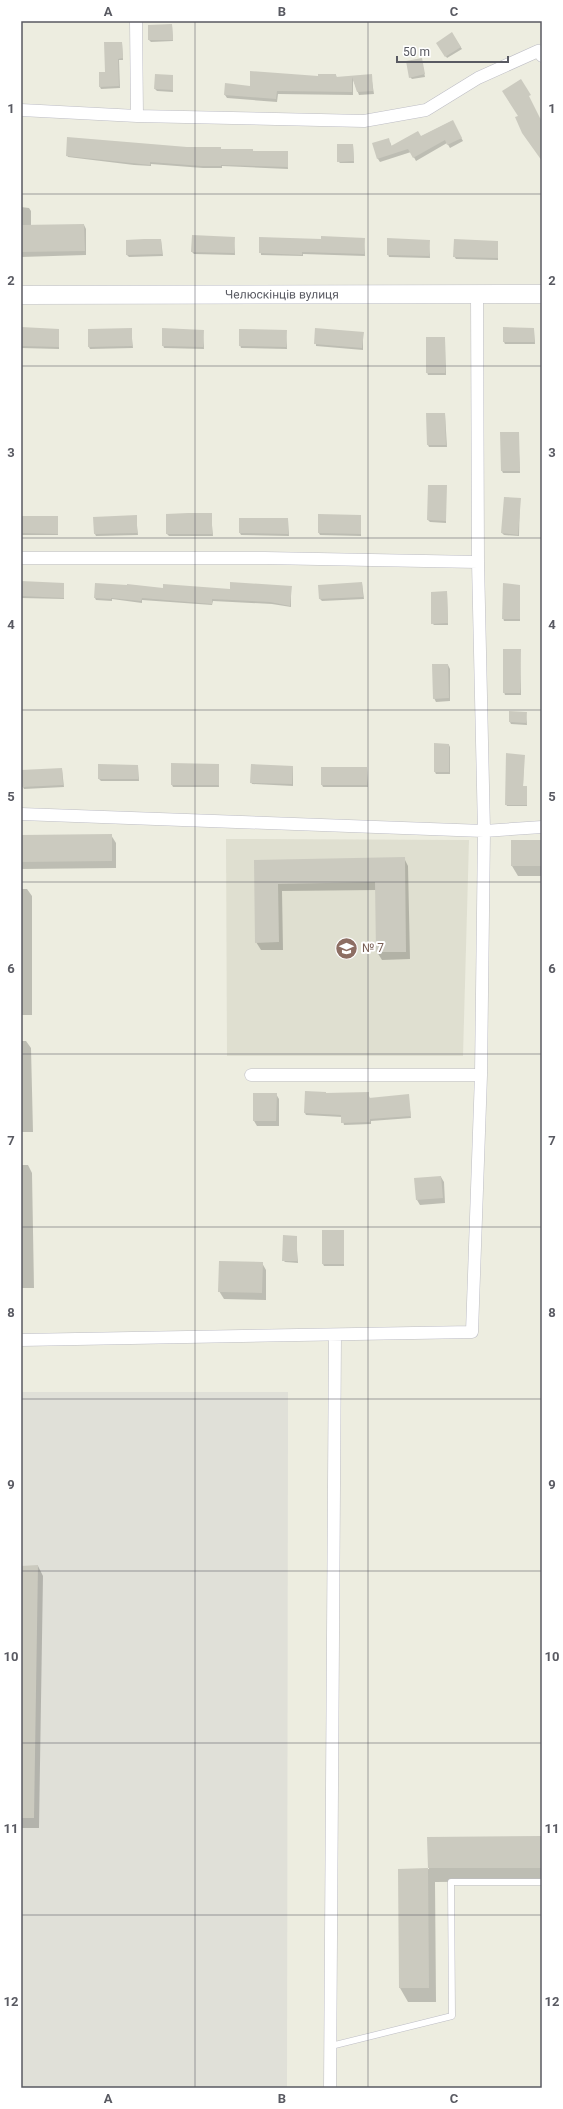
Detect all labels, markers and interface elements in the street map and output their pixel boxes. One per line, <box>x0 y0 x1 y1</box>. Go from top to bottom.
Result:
text: A <box>104 4 113 19</box>
text: B <box>278 4 286 19</box>
text: C <box>450 4 459 19</box>
scale bar <box>397 38 508 64</box>
text: 50 m <box>403 45 430 59</box>
text: 1 <box>7 101 15 116</box>
text: 1 <box>548 101 556 116</box>
text: 2 <box>7 273 15 288</box>
text: 2 <box>548 273 556 288</box>
street label: Челюскінців вулиця <box>225 287 339 302</box>
text: 3 <box>7 445 15 460</box>
text: 3 <box>548 445 556 460</box>
text: 4 <box>7 617 15 632</box>
text: 4 <box>548 617 556 632</box>
text: 5 <box>7 789 15 804</box>
text: 5 <box>548 789 556 804</box>
school or university icon: № 7 <box>333 935 359 961</box>
place label: № 7 <box>362 941 384 955</box>
text: 6 <box>7 961 15 976</box>
text: 6 <box>548 961 556 976</box>
text: 7 <box>7 1133 15 1148</box>
text: 7 <box>548 1133 556 1148</box>
text: 8 <box>7 1305 15 1320</box>
text: 8 <box>548 1305 556 1320</box>
text: 9 <box>7 1477 15 1492</box>
text: 9 <box>548 1477 556 1492</box>
text: 10 <box>4 1649 18 1664</box>
text: 10 <box>545 1649 559 1664</box>
text: 11 <box>4 1821 18 1836</box>
text: 11 <box>545 1821 559 1836</box>
text: 12 <box>4 1994 18 2009</box>
text: 12 <box>545 1994 559 2009</box>
text: A <box>104 2091 113 2106</box>
text: B <box>278 2091 286 2106</box>
text: C <box>450 2091 459 2106</box>

